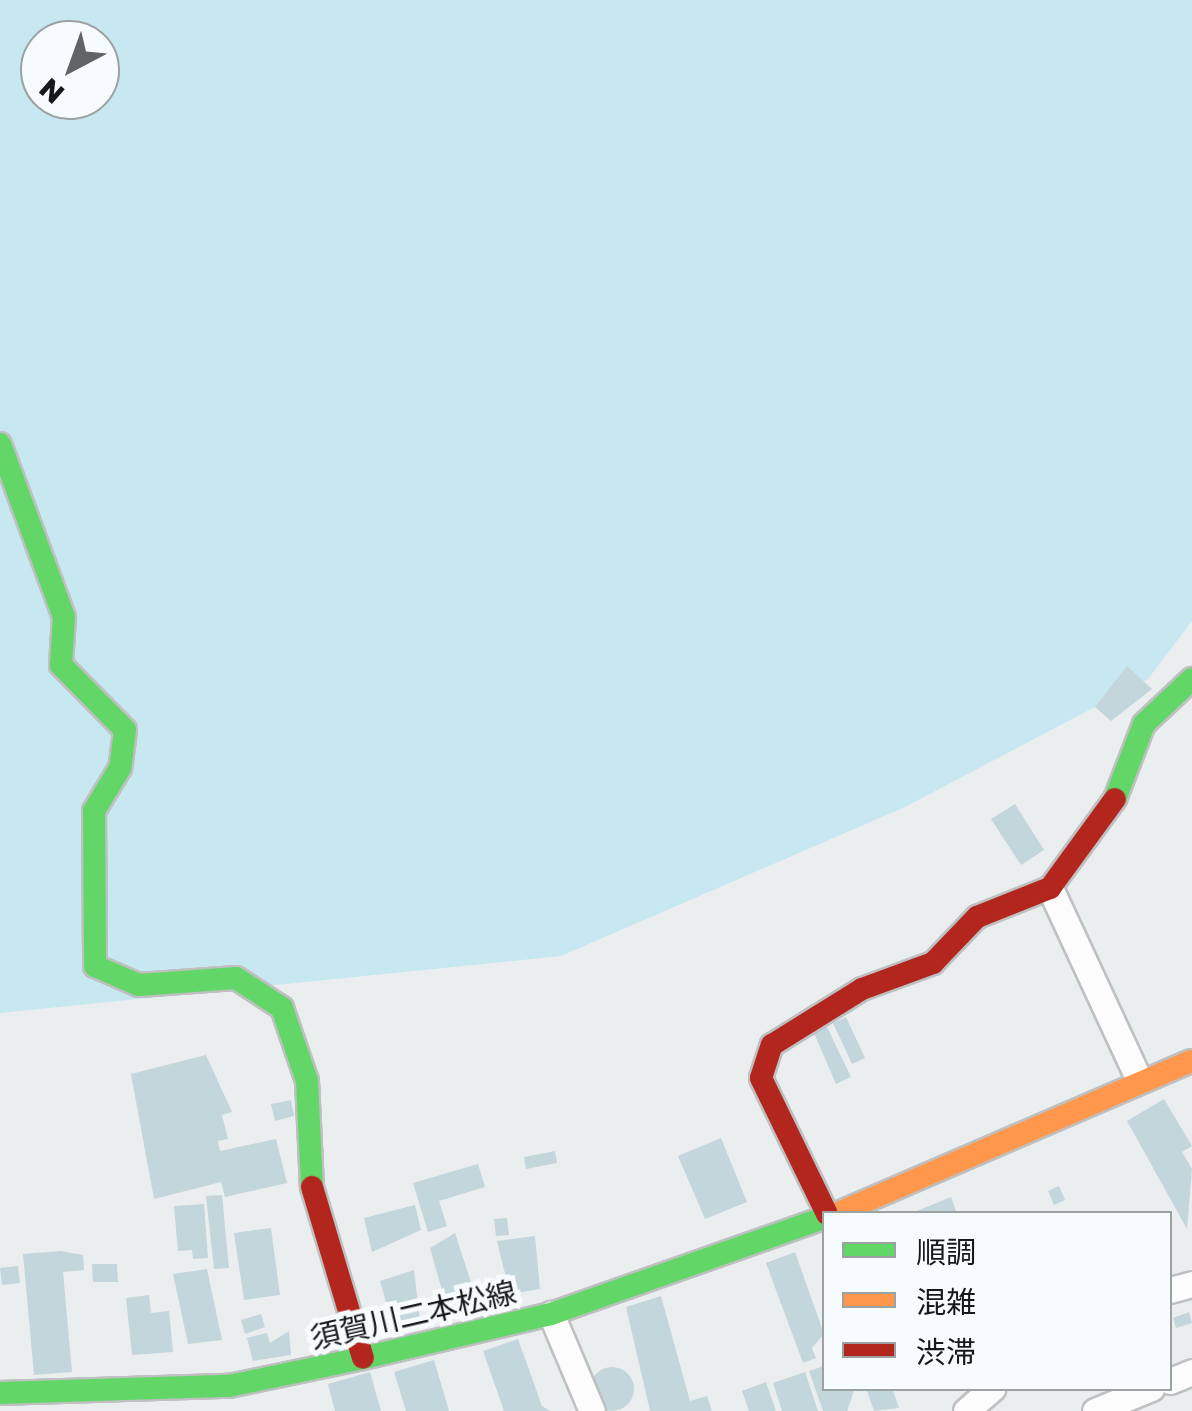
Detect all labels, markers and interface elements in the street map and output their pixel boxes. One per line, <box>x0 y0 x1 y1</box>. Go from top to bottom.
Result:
north arrow <box>20 20 120 120</box>
text: N <box>32 72 70 111</box>
legend <box>822 1211 1172 1391</box>
text: 順調 <box>916 1234 976 1270</box>
street label: 須賀川二本松線 <box>307 1274 519 1356</box>
text: 混雑 <box>916 1284 976 1320</box>
text: 渋滞 <box>916 1334 976 1370</box>

